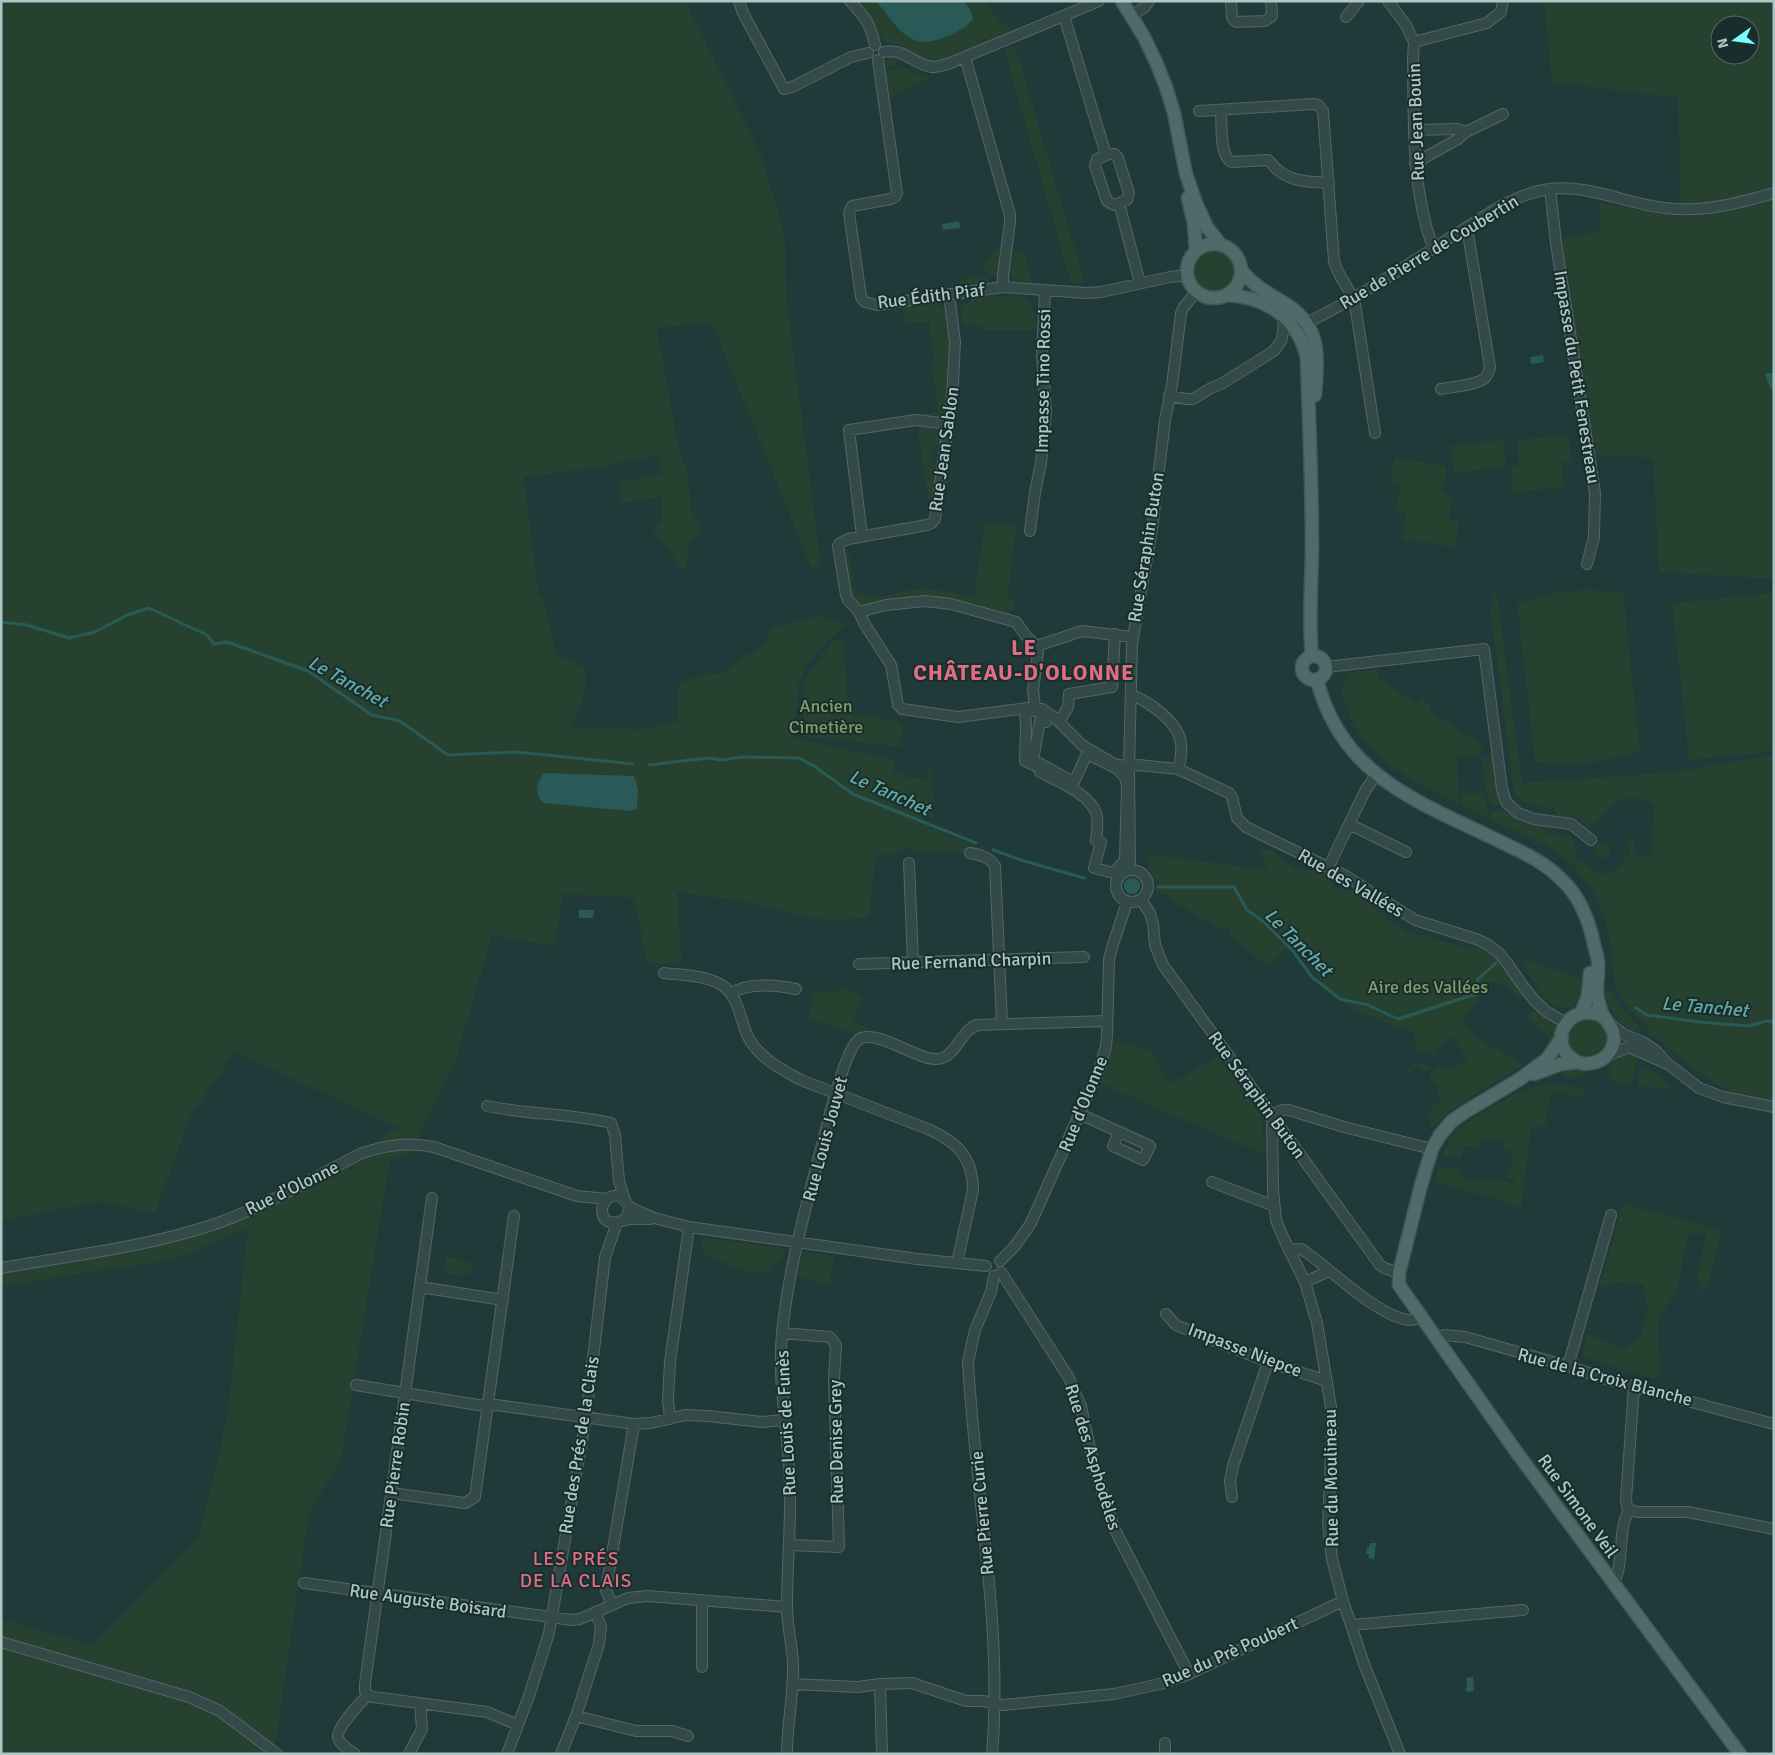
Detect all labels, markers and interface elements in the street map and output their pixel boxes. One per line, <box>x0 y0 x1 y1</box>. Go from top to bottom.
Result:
north arrow <box>1710 15 1760 65</box>
text: N <box>1713 36 1732 50</box>
street label: Rue Jean Bouin <box>1403 63 1429 181</box>
street label: Rue de Pierre de Coubertin <box>1336 190 1522 314</box>
street label: Impasse du Petit Fenestreau <box>1549 269 1605 485</box>
street label: Rue Édith Piaf <box>876 278 987 313</box>
street label: Impasse Tino Rossi <box>1031 309 1055 453</box>
street label: Rue Jean Sablon <box>924 385 964 513</box>
street label: Rue Séraphin Buton <box>1123 470 1169 624</box>
district label: LE CHÂTEAU-D'OLONNE <box>913 634 1135 686</box>
water label: Le Tanchet <box>304 650 393 714</box>
park label: Ancien Cimetière <box>789 695 863 738</box>
water label: Le Tanchet <box>845 764 936 822</box>
street label: Rue des Vallées <box>1294 844 1408 922</box>
water label: Le Tanchet <box>1259 904 1339 983</box>
street label: Rue Fernand Charpin <box>890 947 1052 975</box>
park label: Aire des Vallées <box>1368 976 1488 998</box>
water label: Le Tanchet <box>1661 991 1751 1023</box>
street label: Rue Séraphin Buton <box>1203 1027 1311 1163</box>
street label: Rue d'Olonne <box>1054 1053 1112 1155</box>
street label: Rue Louis Jouvet <box>798 1074 852 1204</box>
street label: Rue d'Olonne <box>242 1156 342 1220</box>
street label: Impasse Niepce <box>1185 1318 1305 1382</box>
street label: Rue de la Croix Blanche <box>1515 1343 1695 1411</box>
street label: Rue Louis de Funès <box>771 1349 801 1496</box>
street label: Rue des Prés de la Clais <box>554 1354 604 1535</box>
street label: Rue Denise Grey <box>824 1379 848 1504</box>
street label: Rue des Asphodèles <box>1060 1381 1126 1533</box>
street label: Rue Pierre Robin <box>375 1400 415 1530</box>
street label: Rue du Moulineau <box>1319 1409 1343 1547</box>
street label: Rue Pierre Curie <box>966 1450 998 1576</box>
street label: Rue Simone Veil <box>1533 1450 1623 1562</box>
district label: LES PRÉS DE LA CLAIS <box>520 1547 632 1593</box>
street label: Rue Auguste Boisard <box>348 1579 508 1623</box>
street label: Rue du Prè Poubert <box>1159 1612 1301 1692</box>

